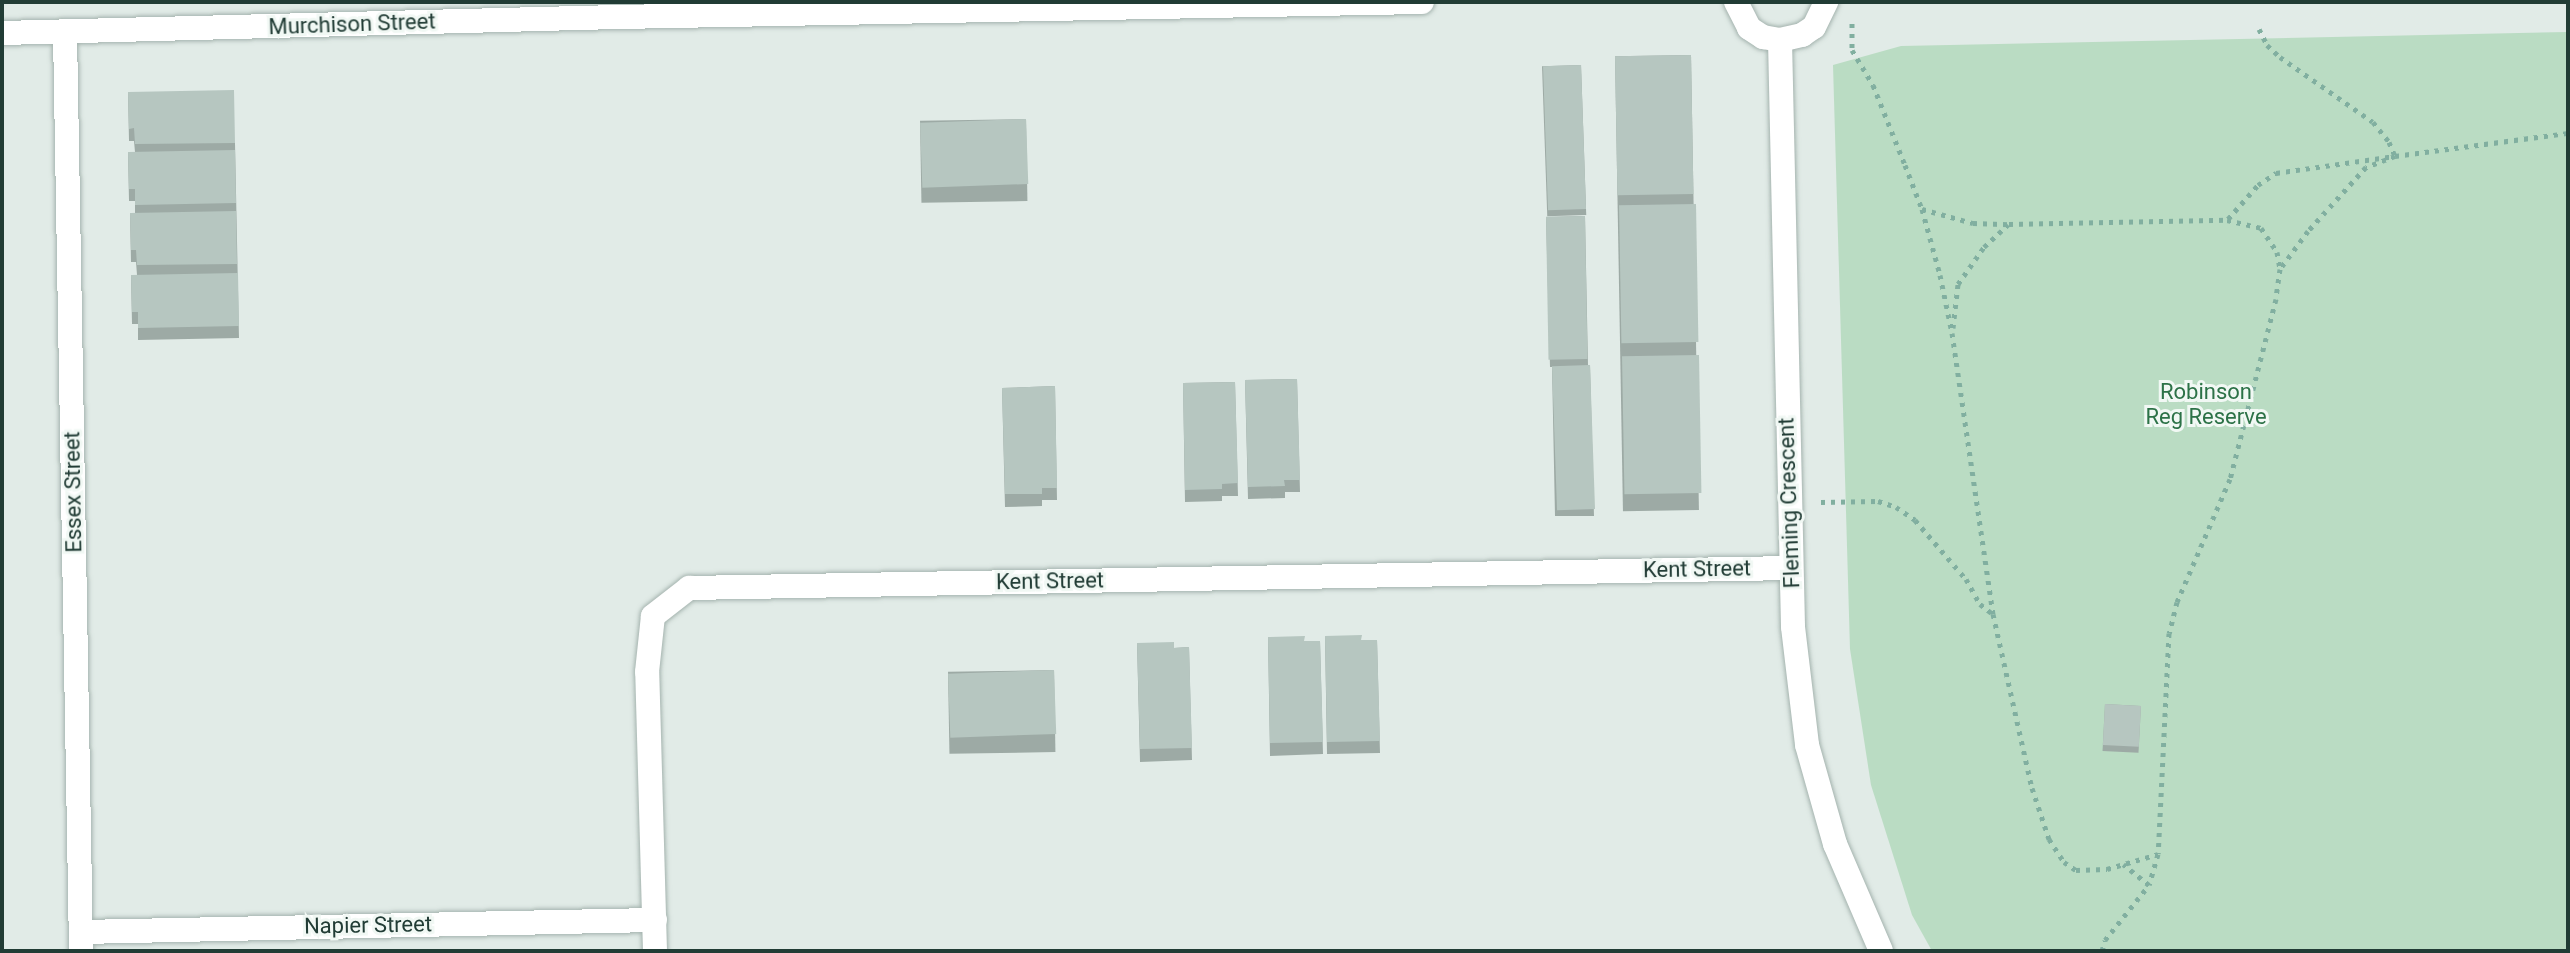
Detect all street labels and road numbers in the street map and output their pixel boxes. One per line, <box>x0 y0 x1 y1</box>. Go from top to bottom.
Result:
street label: Murchison Street <box>268 8 436 40</box>
street label: Fleming Crescent <box>1773 417 1805 589</box>
street label: Essex Street <box>59 431 87 553</box>
street label: Kent Street <box>1643 555 1751 583</box>
street label: Kent Street <box>996 567 1104 595</box>
street label: Napier Street <box>304 911 432 939</box>

